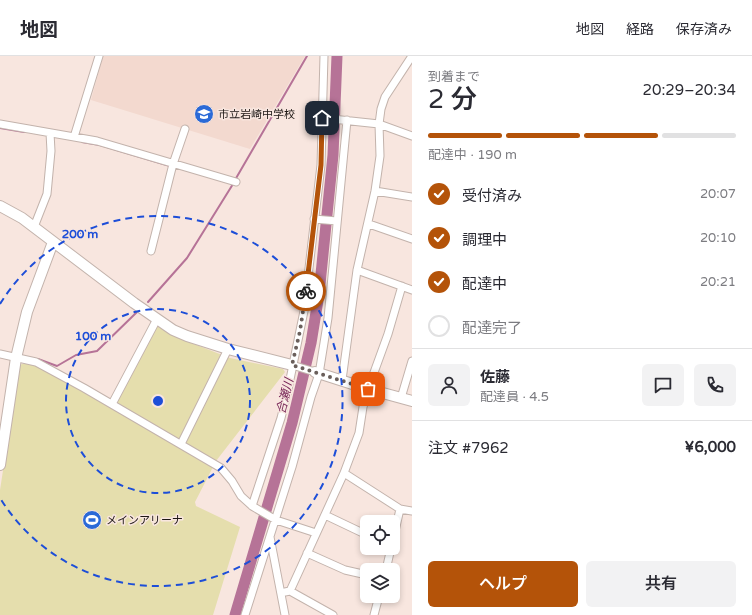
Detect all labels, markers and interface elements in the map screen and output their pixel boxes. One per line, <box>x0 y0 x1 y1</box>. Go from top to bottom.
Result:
text: 地図 <box>20 19 58 41</box>
text: 地図 <box>576 21 604 38</box>
text: 経路 <box>626 21 654 38</box>
text: 保存済み <box>676 21 732 38</box>
text: 到着まで <box>428 69 480 85</box>
text: 20:29–20:34 <box>643 81 736 99</box>
text: 2 分 <box>428 84 477 115</box>
pin <box>305 101 339 135</box>
school or university icon: 市立岩崎中学校 <box>193 103 215 125</box>
icon: home <box>311 107 333 129</box>
place label: 市立岩崎中学校 <box>218 108 295 121</box>
text: 配達中 · 190 m <box>428 147 517 163</box>
icon: check <box>428 183 450 205</box>
text: 20:07 <box>700 186 736 202</box>
text: 受付済み <box>462 187 522 205</box>
text: 200 m <box>62 227 98 241</box>
icon: check <box>428 227 450 249</box>
text: 20:10 <box>700 230 736 246</box>
text: 調理中 <box>462 231 507 249</box>
courier <box>286 271 326 311</box>
icon: check <box>428 271 450 293</box>
text: 20:21 <box>700 274 736 290</box>
text: 配達中 <box>462 275 507 293</box>
icon: bike <box>295 280 317 302</box>
text: 配達完了 <box>462 319 522 337</box>
text: 100 m <box>75 329 111 343</box>
button: person <box>428 364 470 406</box>
button: chat <box>642 364 684 406</box>
button: phone <box>694 364 736 406</box>
text: 佐藤 <box>480 368 510 386</box>
pin <box>351 372 385 406</box>
water label: 合瀬川 <box>274 375 297 415</box>
icon: bag <box>357 378 379 400</box>
text: 配達員 · 4.5 <box>480 389 549 405</box>
centre of rings <box>151 394 165 408</box>
text: ¥6,000 <box>685 438 736 456</box>
text: 注文 #7962 <box>428 439 509 457</box>
sports icon: メインアリーナ <box>81 509 103 531</box>
place label: メインアリーナ <box>106 514 183 527</box>
map controls <box>360 515 400 603</box>
button: locate <box>360 515 400 555</box>
button: ヘルプ <box>428 561 578 607</box>
button: 共有 <box>586 561 736 607</box>
button: layers <box>360 563 400 603</box>

